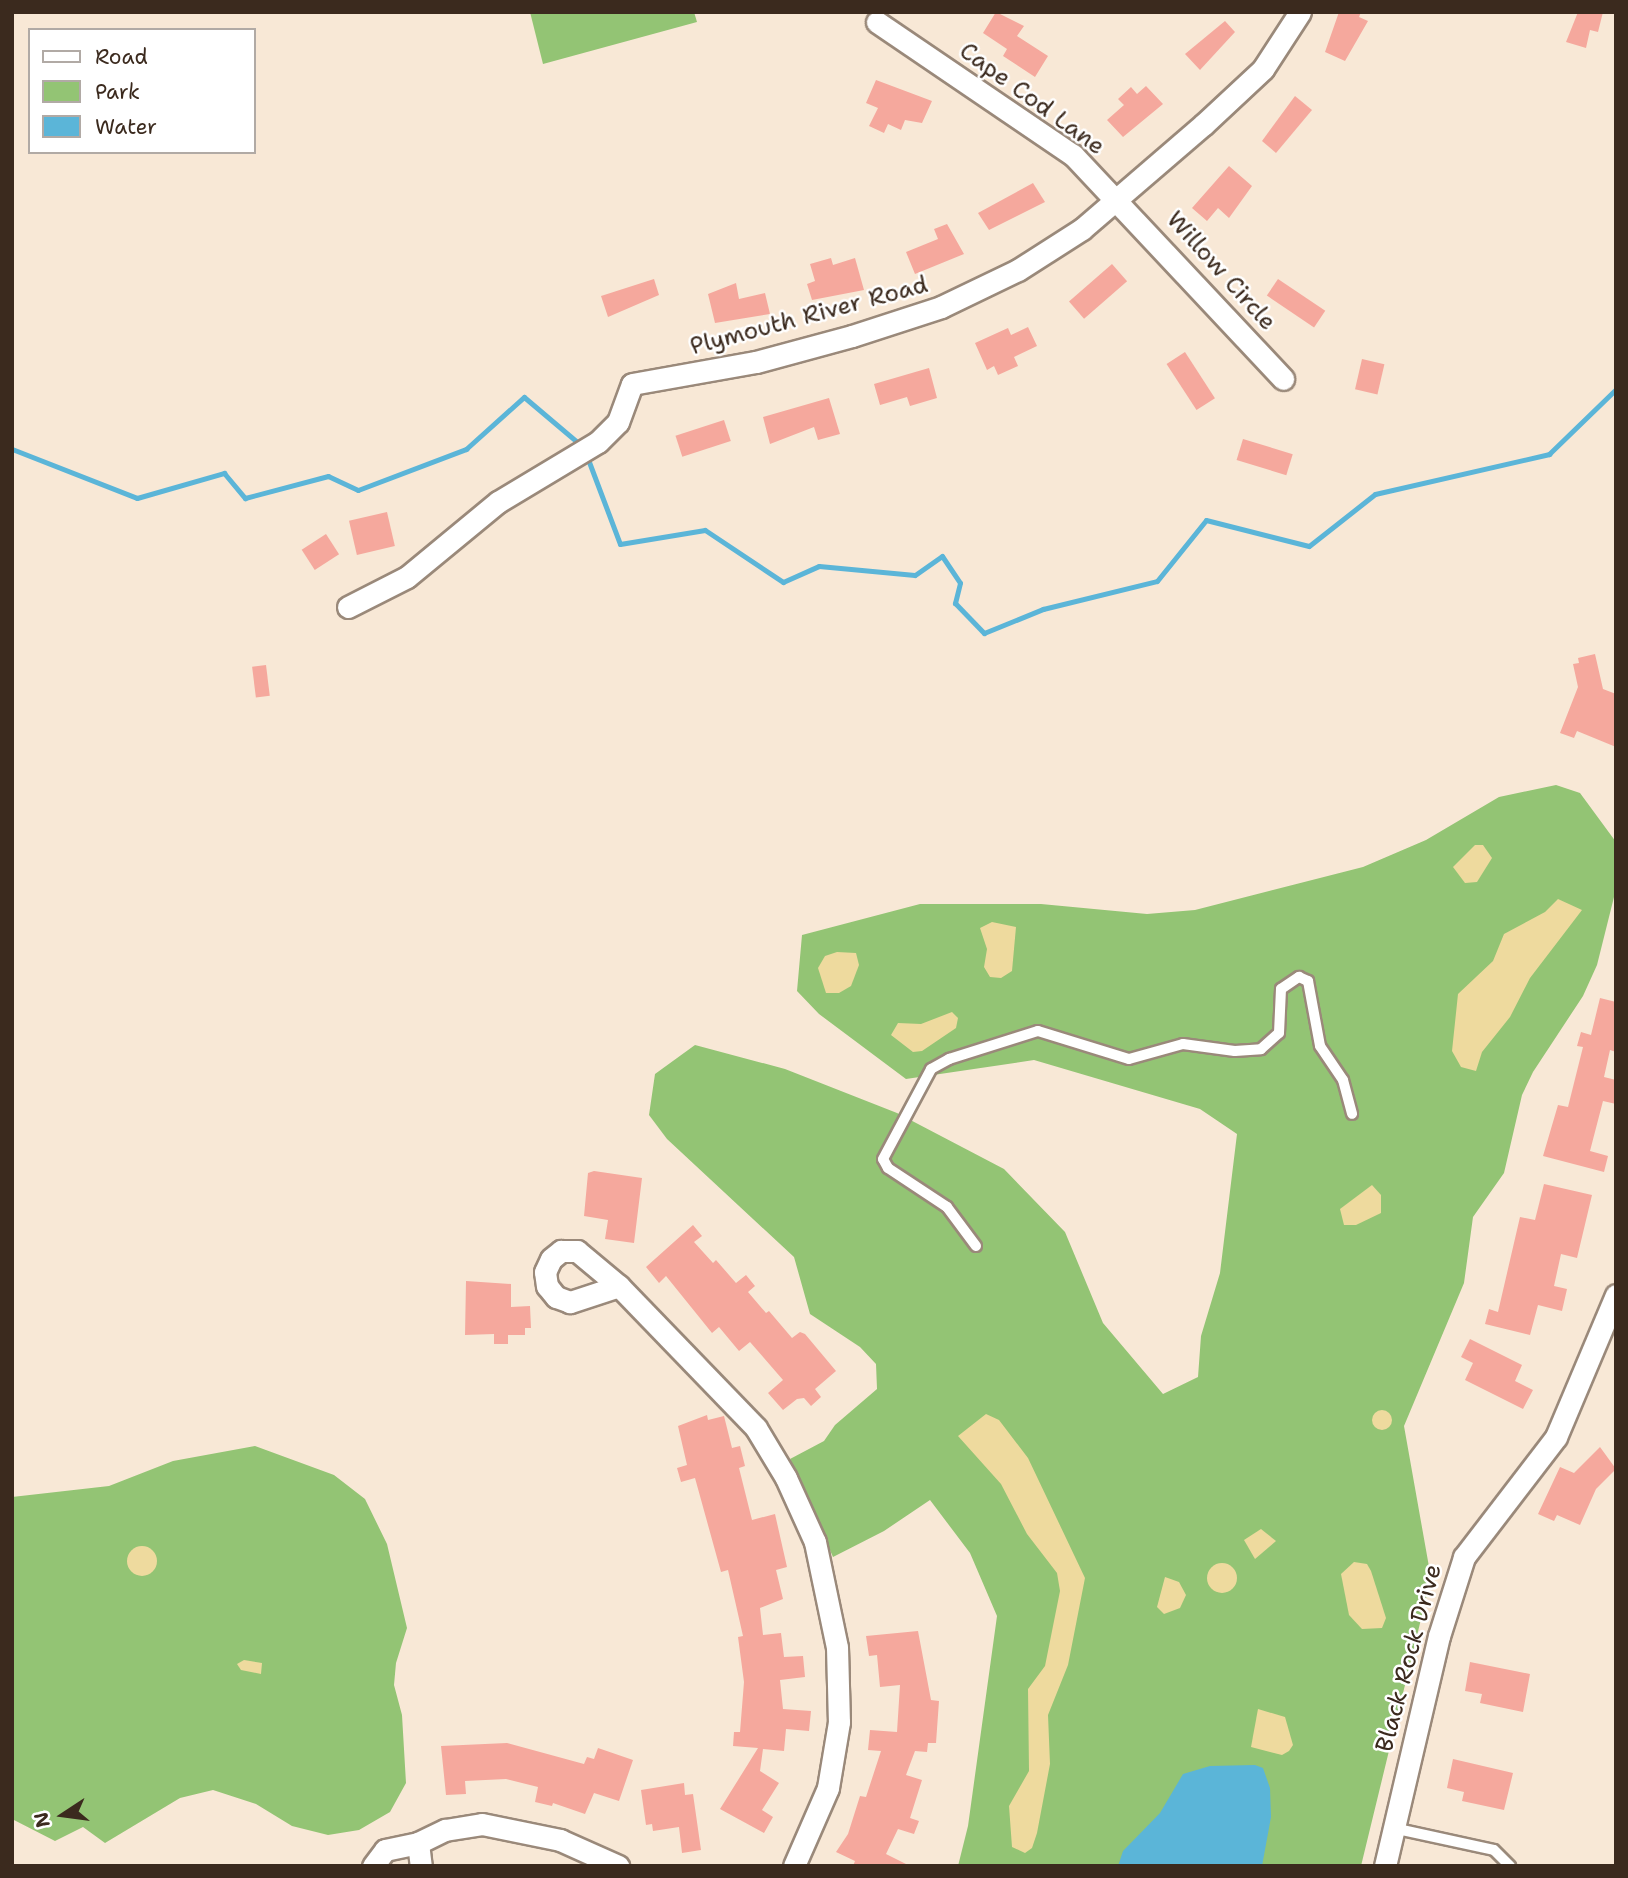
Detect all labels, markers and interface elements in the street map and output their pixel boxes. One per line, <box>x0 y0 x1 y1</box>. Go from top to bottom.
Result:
legend <box>28 28 256 154</box>
street label: Cape Cod Lane <box>954 37 1110 161</box>
text: Road <box>95 43 148 71</box>
text: Park <box>95 78 140 106</box>
text: Water <box>95 113 157 141</box>
street label: Willow Circle <box>1160 206 1282 336</box>
street label: Plymouth River Road <box>687 270 931 362</box>
street label: Black Rock Drive <box>1370 1561 1448 1755</box>
north arrow <box>28 1780 98 1850</box>
text: N <box>28 1810 56 1830</box>

